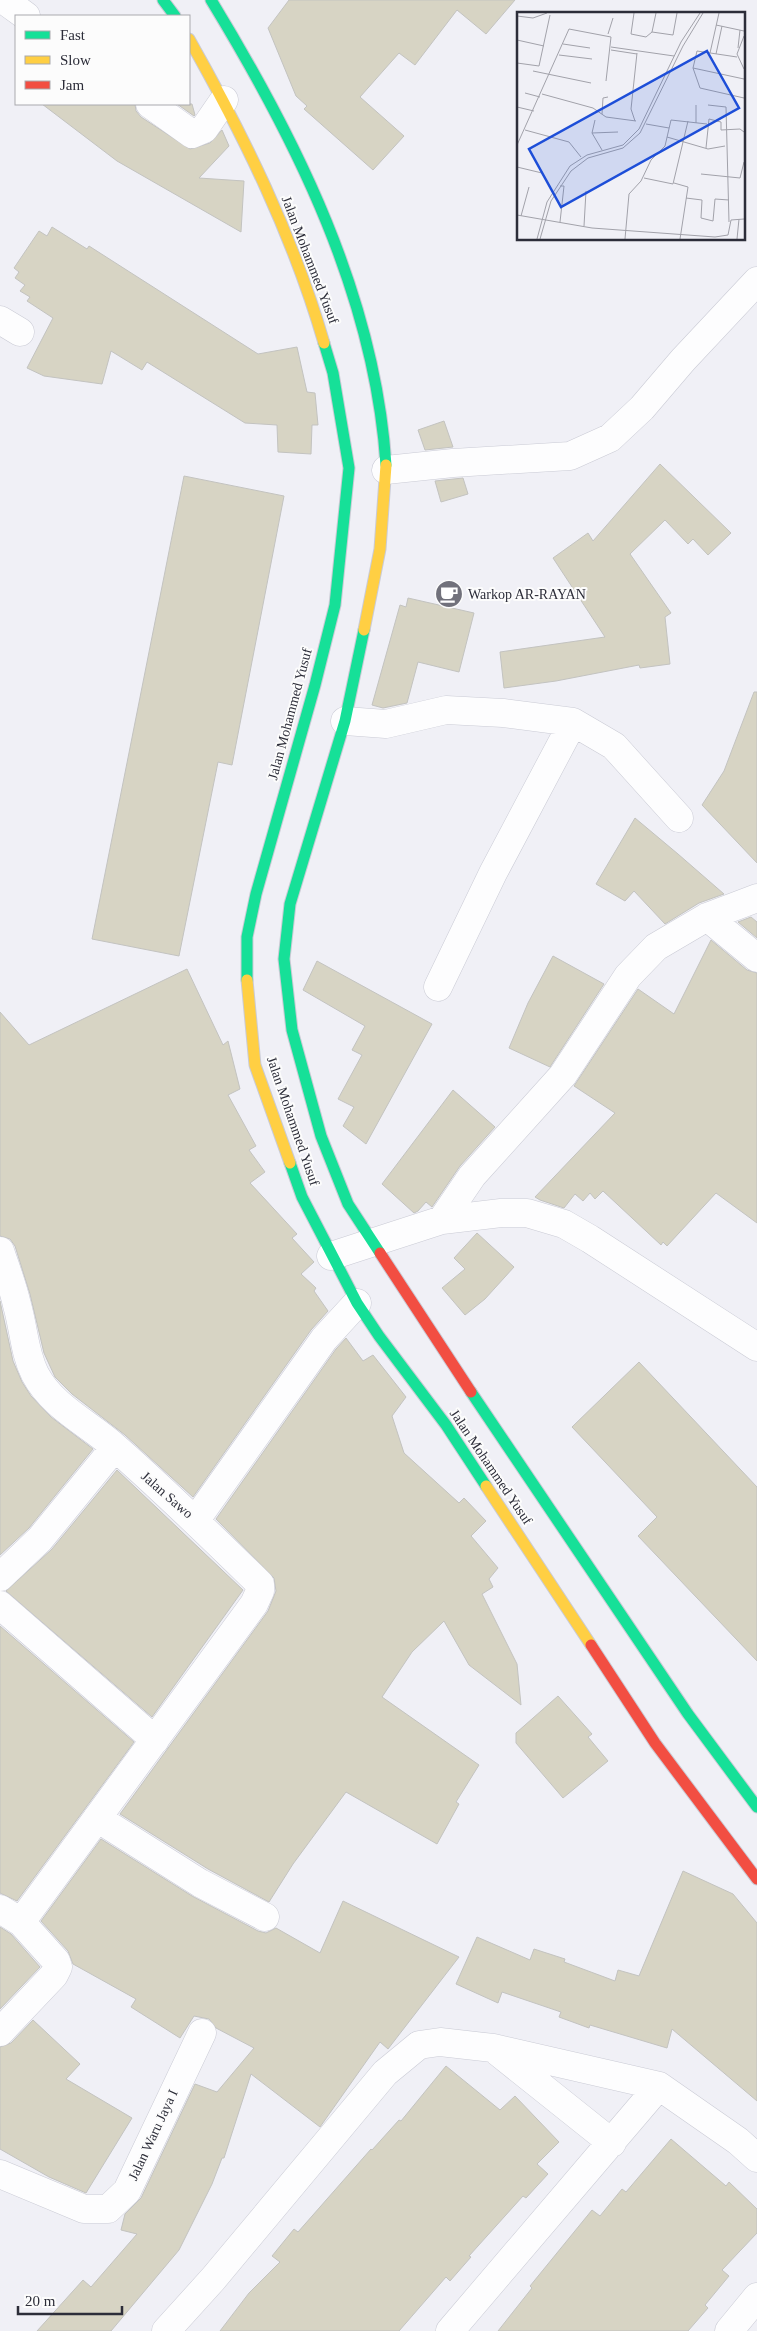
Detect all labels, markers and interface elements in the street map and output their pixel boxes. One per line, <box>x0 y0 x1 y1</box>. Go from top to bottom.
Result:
inset map <box>517 12 744 240</box>
legend <box>15 15 190 105</box>
text: Fast <box>60 27 86 43</box>
text: Slow <box>60 52 91 68</box>
text: Jam <box>60 77 84 93</box>
street label: Jalan Mohammed Yusuf <box>279 194 341 326</box>
cafe icon: Warkop AR-RAYAN <box>434 579 464 609</box>
place label: Warkop AR-RAYAN <box>468 587 586 602</box>
street label: Jalan Mohammed Yusuf <box>265 646 315 781</box>
street label: Jalan Mohammed Yusuf <box>264 1054 322 1188</box>
street label: Jalan Mohammed Yusuf <box>447 1407 535 1528</box>
street label: Jalan Sawo <box>138 1469 196 1521</box>
street label: Jalan Waru Jaya I <box>125 2087 181 2183</box>
scale bar <box>18 2284 121 2316</box>
text: 20 m <box>25 2293 56 2309</box>

